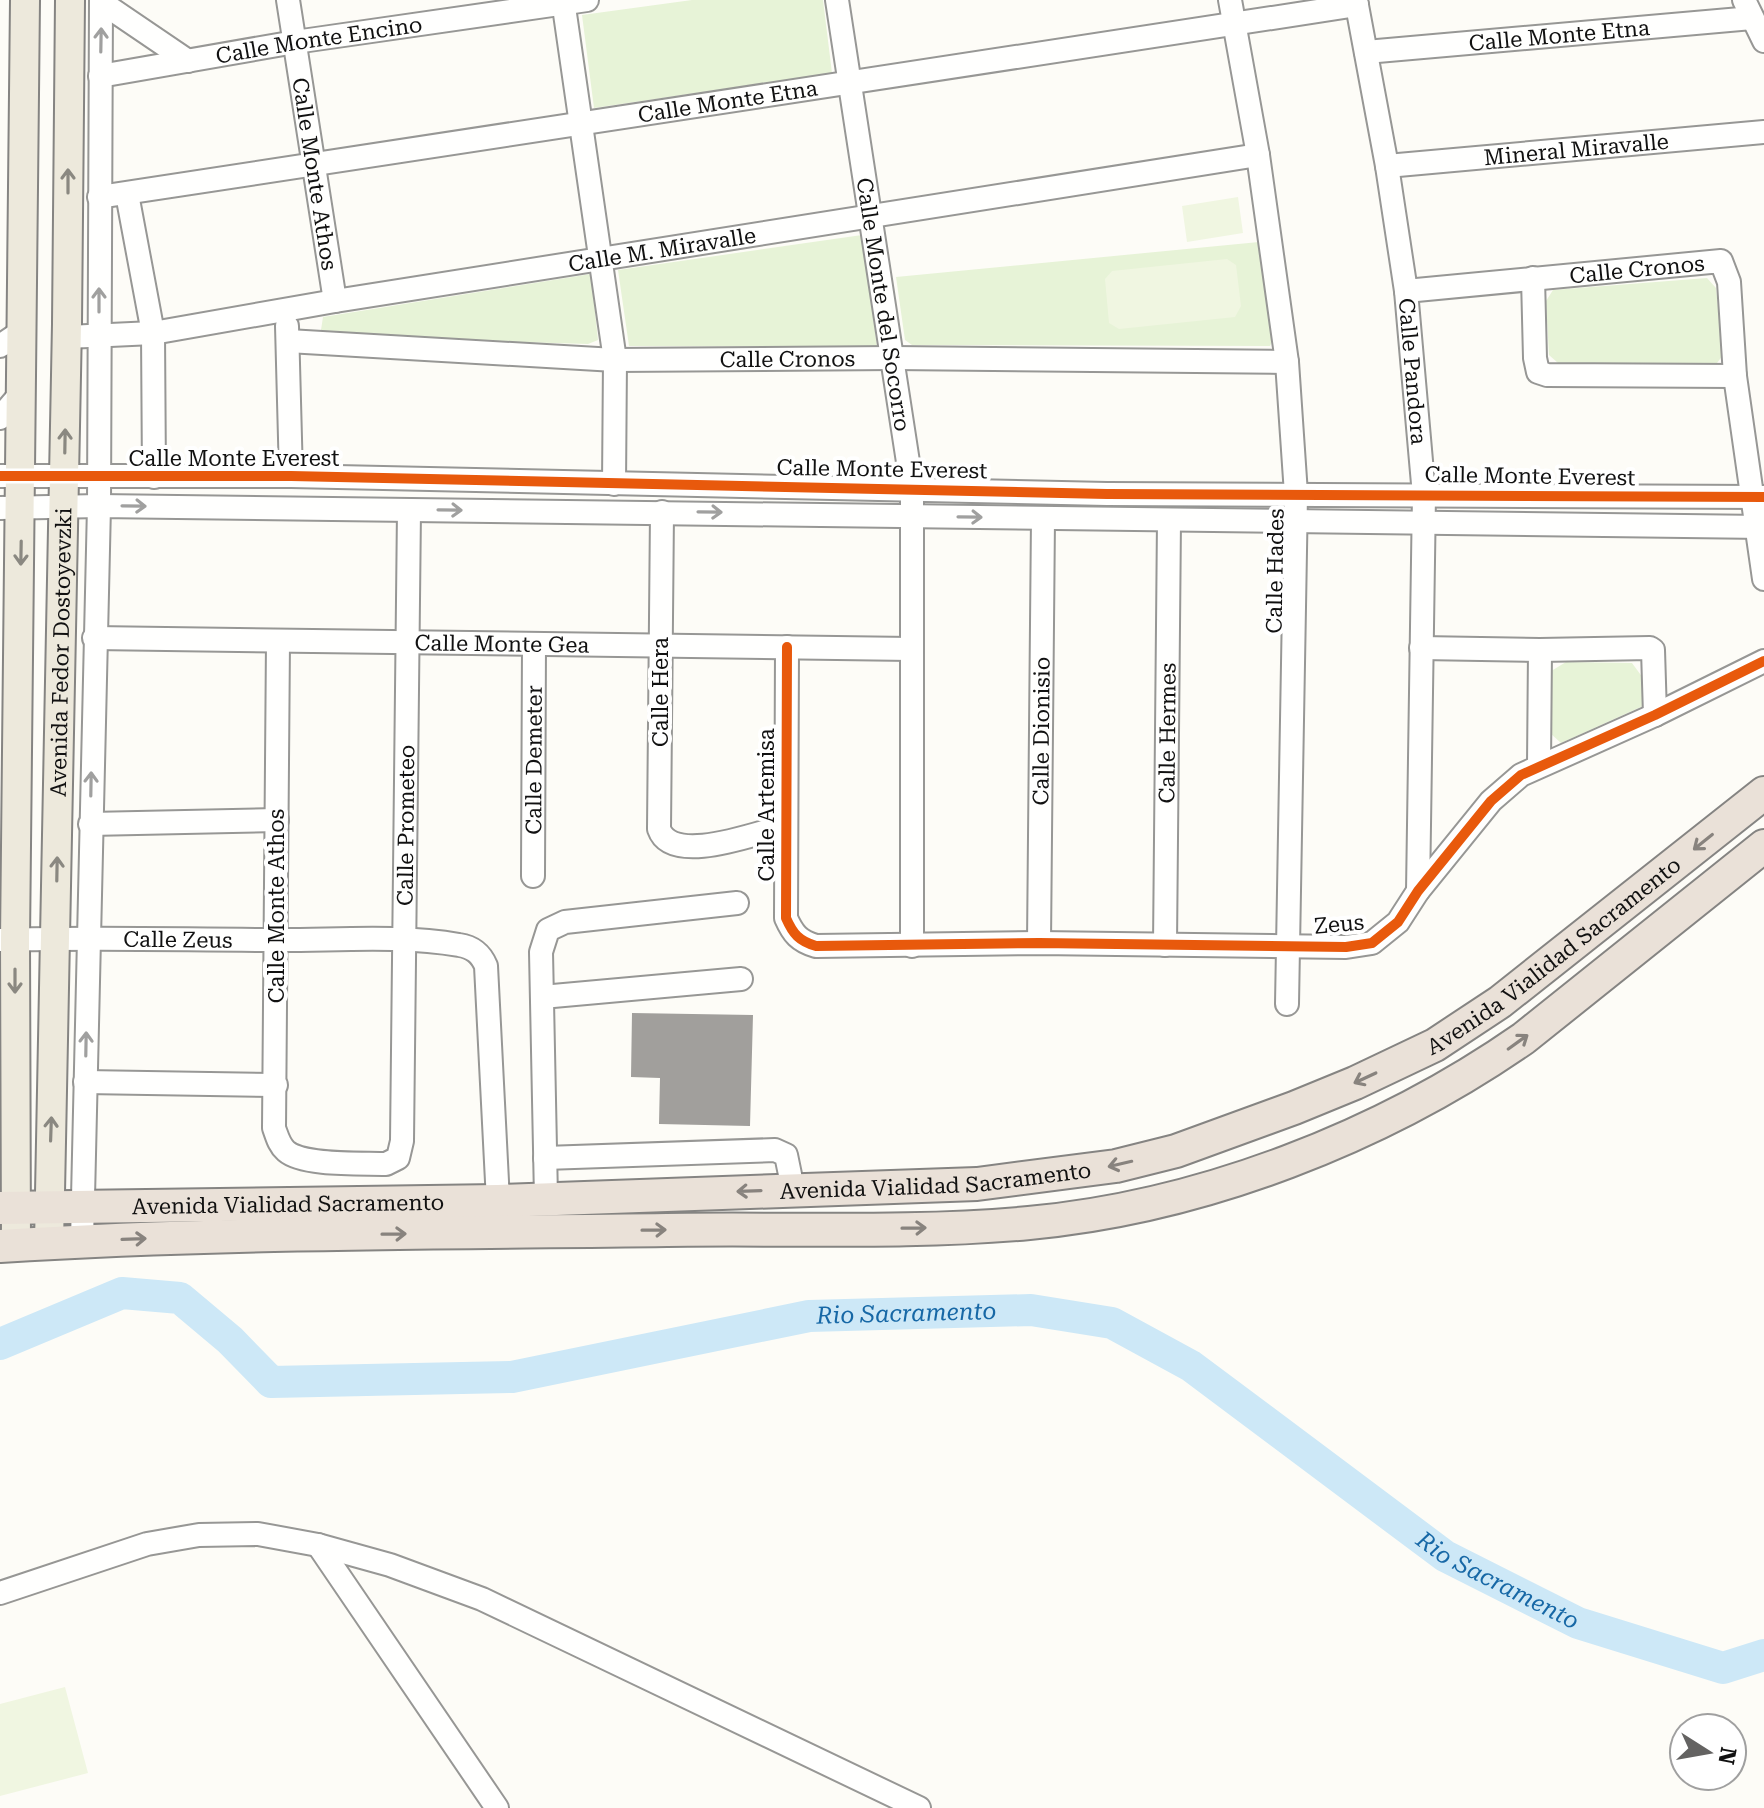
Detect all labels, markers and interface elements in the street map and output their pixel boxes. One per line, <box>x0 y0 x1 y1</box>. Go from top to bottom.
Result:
street label: Calle Monte Encino <box>214 11 424 68</box>
street label: Calle Monte Etna <box>1468 15 1651 55</box>
one-way arrow <box>93 27 108 54</box>
street label: Calle Monte Etna <box>636 75 819 127</box>
street label: Calle Monte Athos <box>288 76 343 272</box>
street label: Mineral Miravalle <box>1483 128 1670 170</box>
one-way arrow <box>60 168 76 195</box>
street label: Calle Monte del Socorro <box>852 176 916 433</box>
street label: Calle M. Miravalle <box>567 222 758 276</box>
street label: Calle Cronos <box>1568 250 1706 288</box>
one-way arrow <box>91 287 107 314</box>
street label: Calle Pandora <box>1394 297 1432 446</box>
street label: Calle Cronos <box>720 346 855 372</box>
one-way arrow <box>57 428 72 455</box>
street label: Calle Monte Everest <box>129 446 339 471</box>
street label: Calle Monte Everest <box>776 455 988 483</box>
street label: Calle Monte Everest <box>1424 462 1636 490</box>
one-way arrow <box>120 498 147 514</box>
one-way arrow <box>436 502 463 518</box>
one-way arrow <box>696 505 723 520</box>
street label: Avenida Fedor Dostoyevzki <box>45 507 76 797</box>
street label: Calle Hades <box>1261 508 1289 634</box>
one-way arrow <box>956 509 983 524</box>
one-way arrow <box>13 539 29 566</box>
street label: Calle Monte Gea <box>415 630 589 657</box>
street label: Calle Hera <box>648 637 673 747</box>
street label: Calle Dionisio <box>1028 656 1054 806</box>
street label: Calle Hermes <box>1154 662 1180 804</box>
street label: Calle Demeter <box>521 685 546 835</box>
street label: Calle Artemisa <box>754 728 779 882</box>
street label: Calle Prometeo <box>392 744 419 906</box>
one-way arrow <box>83 771 99 798</box>
street label: Calle Monte Athos <box>264 809 289 1003</box>
one-way arrow <box>1693 834 1714 851</box>
street label: Avenida Vialidad Sacramento <box>1423 851 1686 1060</box>
one-way arrow <box>50 856 65 883</box>
street label: Zeus <box>1313 909 1365 939</box>
street label: Calle Zeus <box>123 926 233 952</box>
one-way arrow <box>7 967 23 994</box>
one-way arrow <box>78 1031 94 1058</box>
one-way arrow <box>1507 1034 1529 1050</box>
one-way arrow <box>1353 1071 1377 1086</box>
one-way arrow <box>44 1116 59 1143</box>
street label: Avenida Vialidad Sacramento <box>779 1157 1092 1203</box>
one-way arrow <box>1107 1157 1133 1172</box>
one-way arrow <box>736 1183 763 1198</box>
street label: Avenida Vialidad Sacramento <box>132 1189 444 1219</box>
one-way arrow <box>900 1220 927 1236</box>
one-way arrow <box>640 1222 667 1238</box>
one-way arrow <box>380 1227 407 1242</box>
one-way arrow <box>120 1231 147 1247</box>
water label: Rio Sacramento <box>815 1297 997 1330</box>
water label: Rio Sacramento <box>1410 1525 1584 1635</box>
north arrow <box>1668 1712 1748 1792</box>
text: N <box>1713 1745 1741 1766</box>

